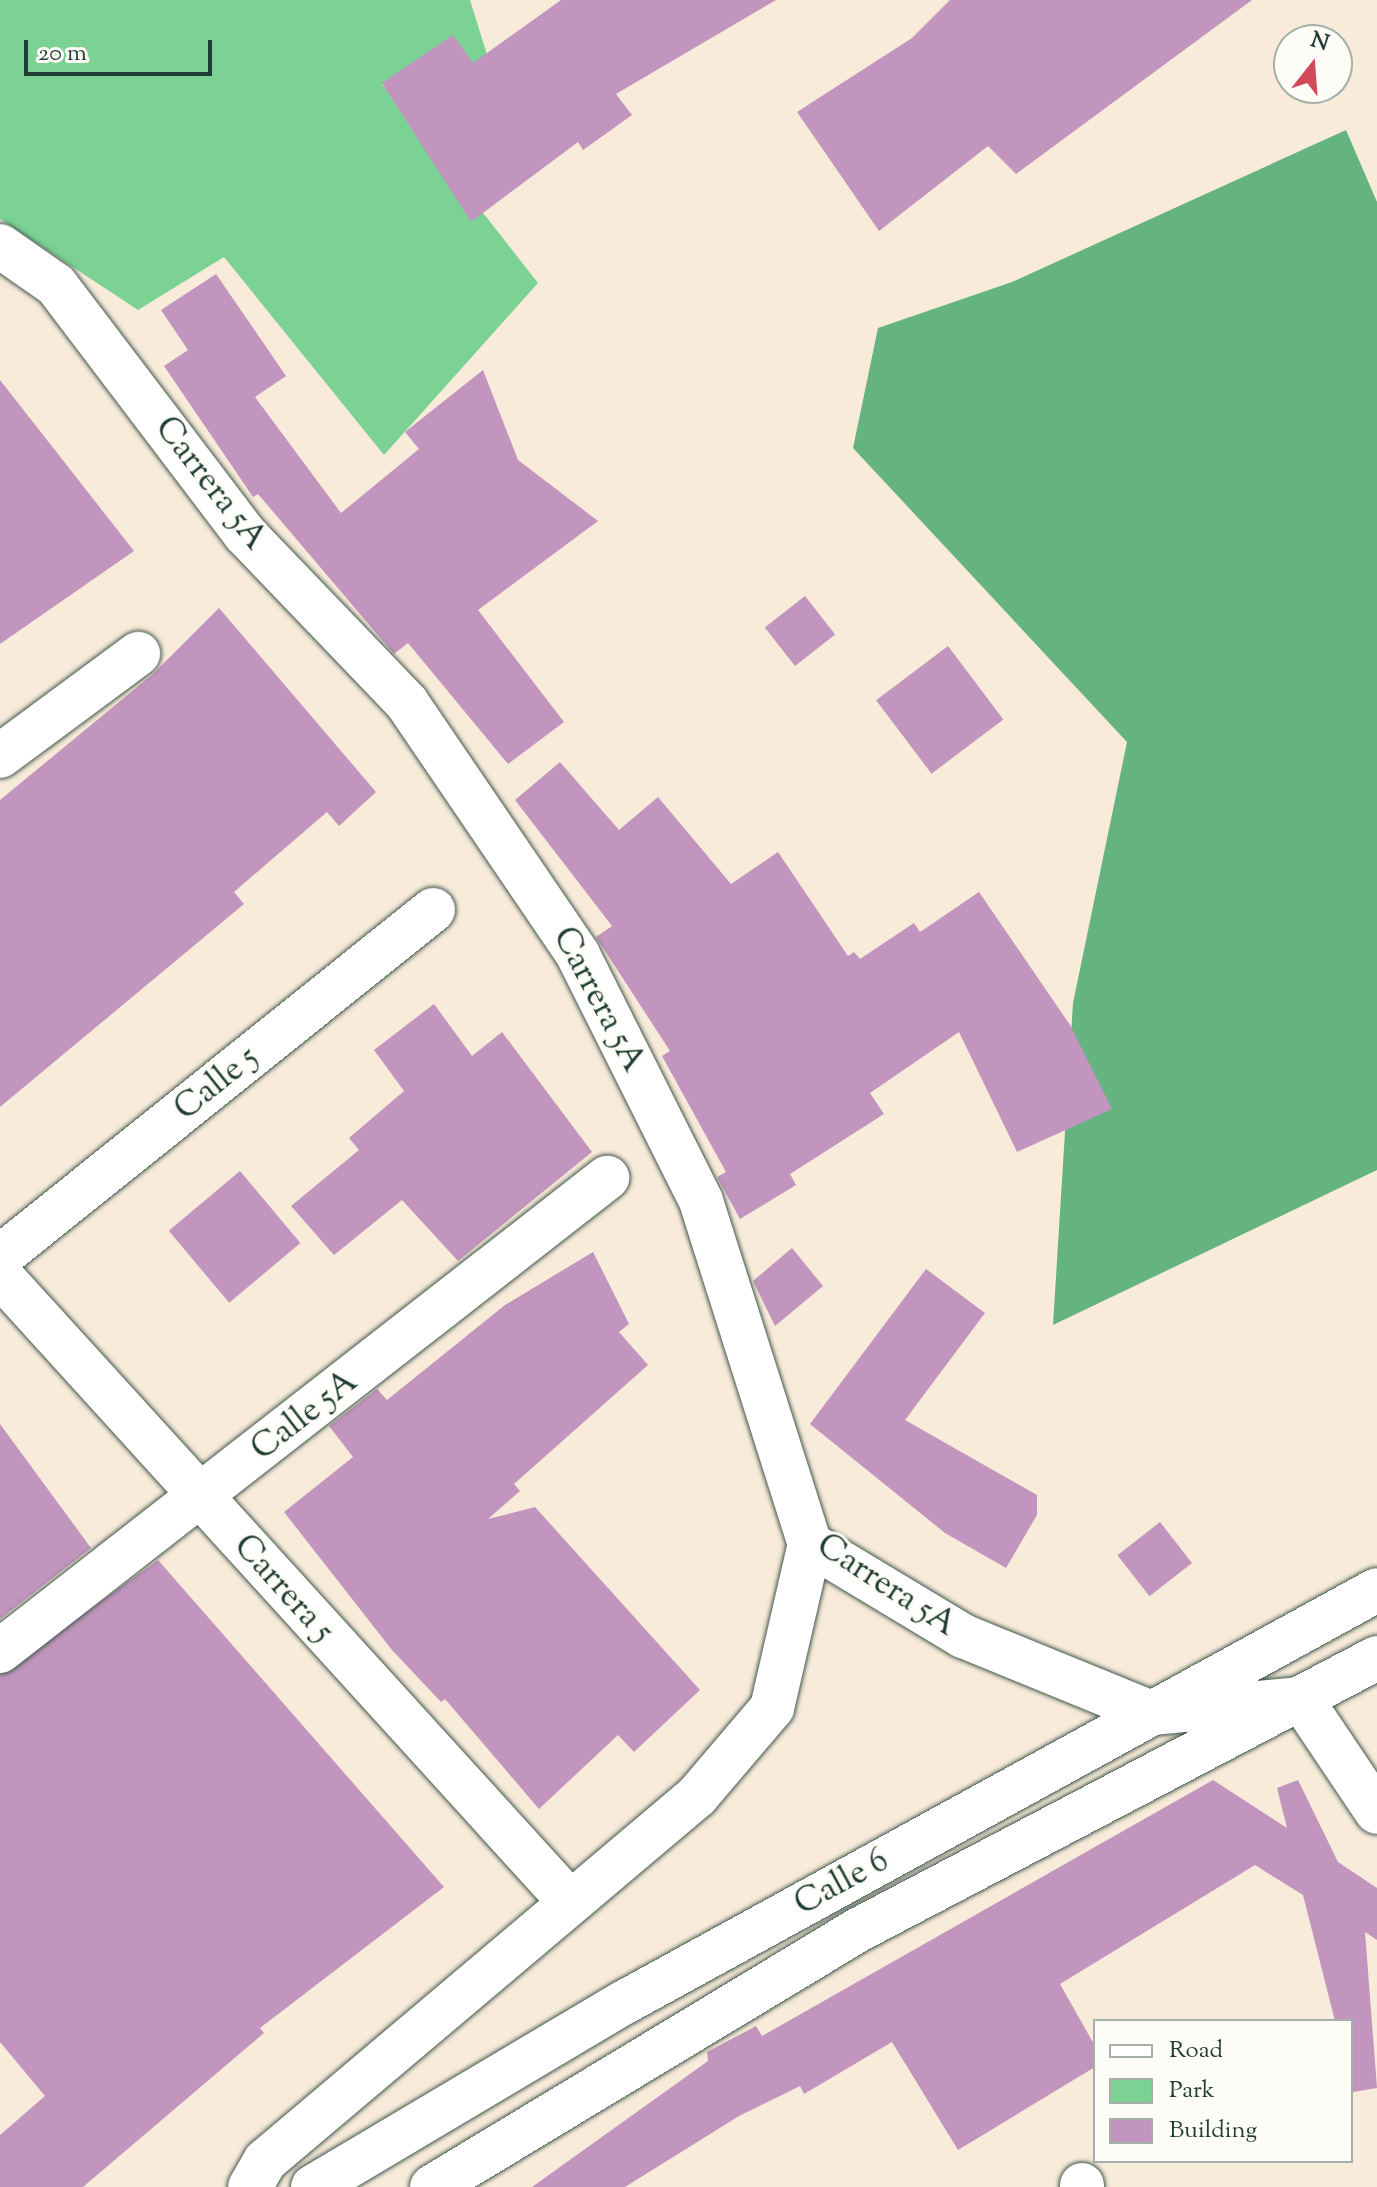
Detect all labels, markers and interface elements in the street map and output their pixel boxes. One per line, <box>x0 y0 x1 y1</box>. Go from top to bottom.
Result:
scale bar <box>28 24 216 74</box>
north arrow <box>1273 24 1353 104</box>
text: N <box>1306 25 1333 61</box>
text: 20 m <box>38 37 87 71</box>
street label: Carrera 5A <box>145 409 275 559</box>
street label: Carrera 5A <box>543 921 653 1079</box>
street label: Calle 5 <box>167 1038 267 1130</box>
street label: Calle 5A <box>244 1362 366 1470</box>
street label: Carrera 5A <box>808 1526 964 1646</box>
street label: Carrera 5 <box>224 1527 342 1651</box>
street label: Calle 6 <box>788 1841 896 1925</box>
legend <box>1093 2019 1353 2163</box>
text: Road <box>1169 2034 1223 2068</box>
text: Park <box>1169 2074 1215 2108</box>
text: Building <box>1169 2114 1257 2148</box>

